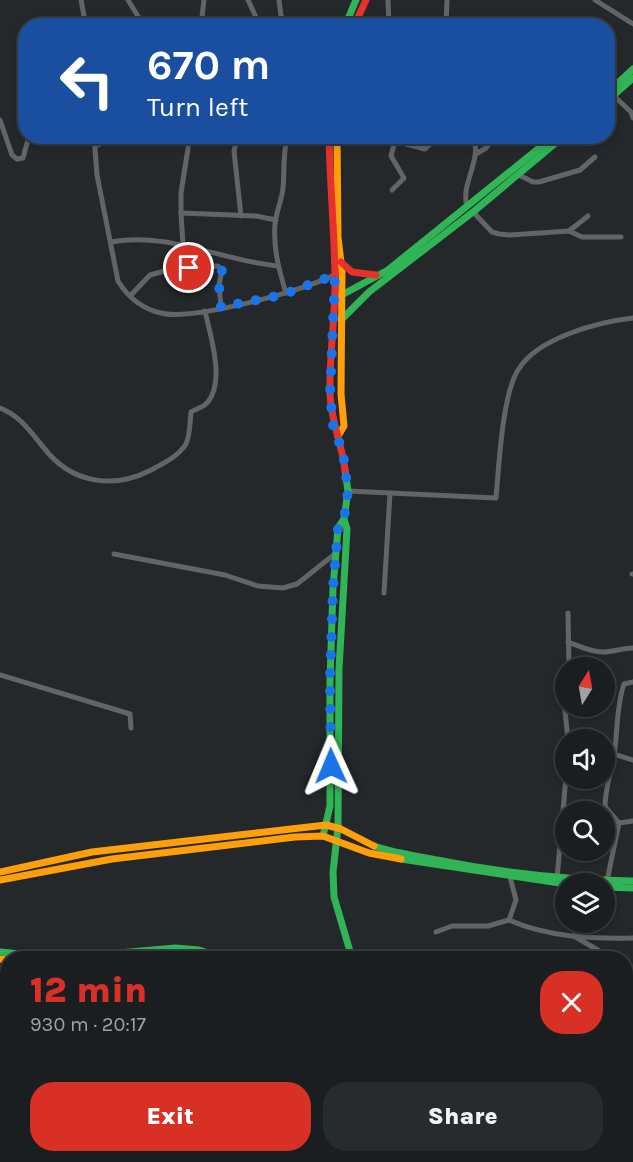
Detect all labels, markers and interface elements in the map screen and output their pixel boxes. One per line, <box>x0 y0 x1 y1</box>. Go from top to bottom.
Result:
text: 670 m <box>147 40 270 90</box>
icon: left <box>48 42 126 120</box>
text: Turn left <box>147 91 248 123</box>
pin <box>163 242 214 293</box>
icon: arrive <box>172 251 205 284</box>
north arrow <box>555 657 615 717</box>
map controls <box>555 657 615 933</box>
button: sound <box>555 729 615 789</box>
position arrow <box>299 734 363 798</box>
button: search <box>555 801 615 861</box>
button: layers <box>555 873 615 933</box>
text: 12 min <box>30 969 147 1011</box>
button: close <box>540 971 603 1034</box>
text: 930 m · 20:17 <box>30 1013 146 1036</box>
button: Exit <box>30 1082 311 1151</box>
button: Share <box>323 1082 603 1151</box>

